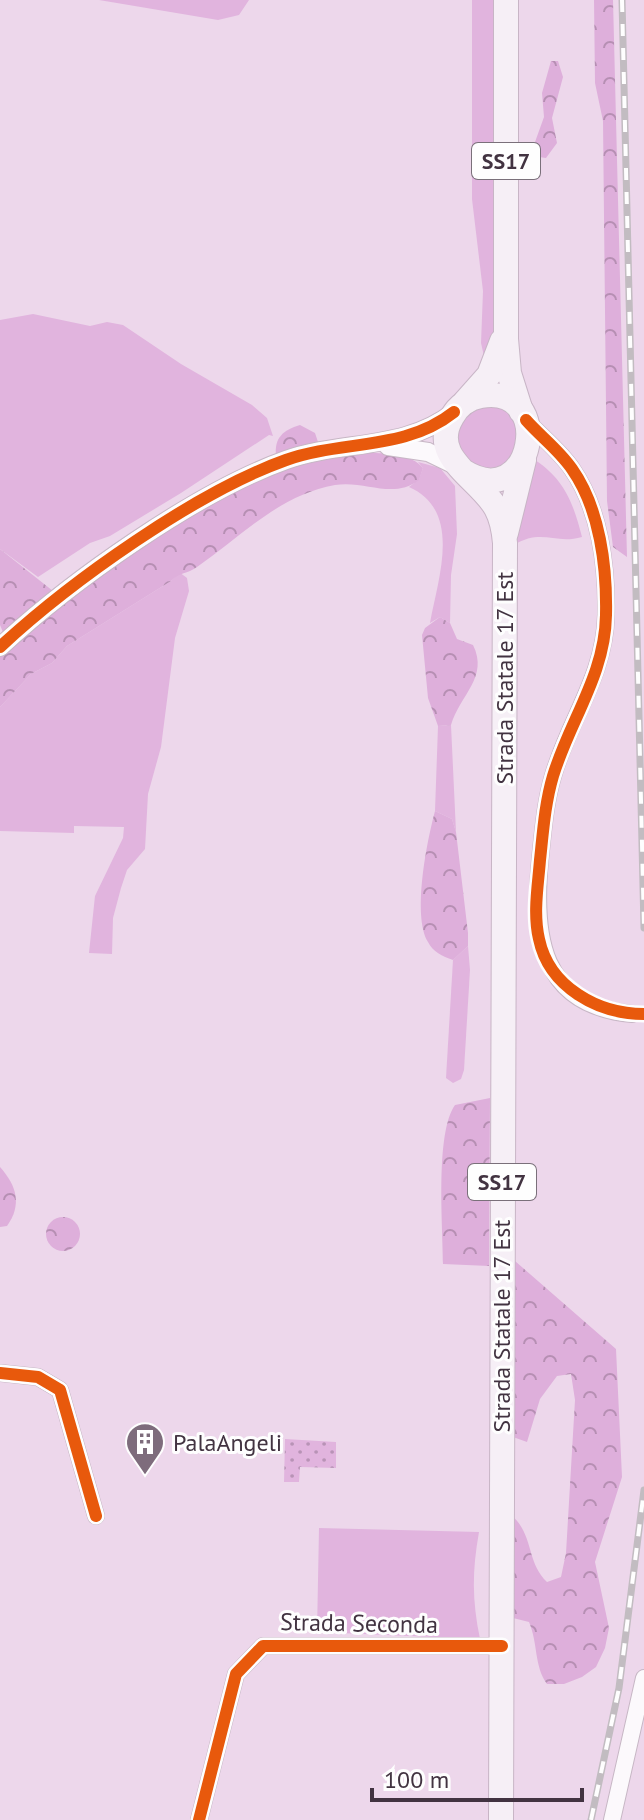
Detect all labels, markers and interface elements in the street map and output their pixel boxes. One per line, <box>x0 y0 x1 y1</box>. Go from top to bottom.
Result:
road number: SS17 <box>472 143 540 179</box>
street label: Strada Statale 17 Est <box>489 572 520 784</box>
road number: SS17 <box>468 1164 536 1200</box>
street label: Strada Statale 17 Est <box>486 1220 517 1432</box>
building icon: PalaAngeli <box>124 1421 166 1476</box>
place label: PalaAngeli <box>173 1427 282 1458</box>
street label: Strada Seconda <box>280 1606 438 1640</box>
scale bar <box>372 1752 582 1802</box>
text: 100 m <box>384 1764 449 1795</box>

